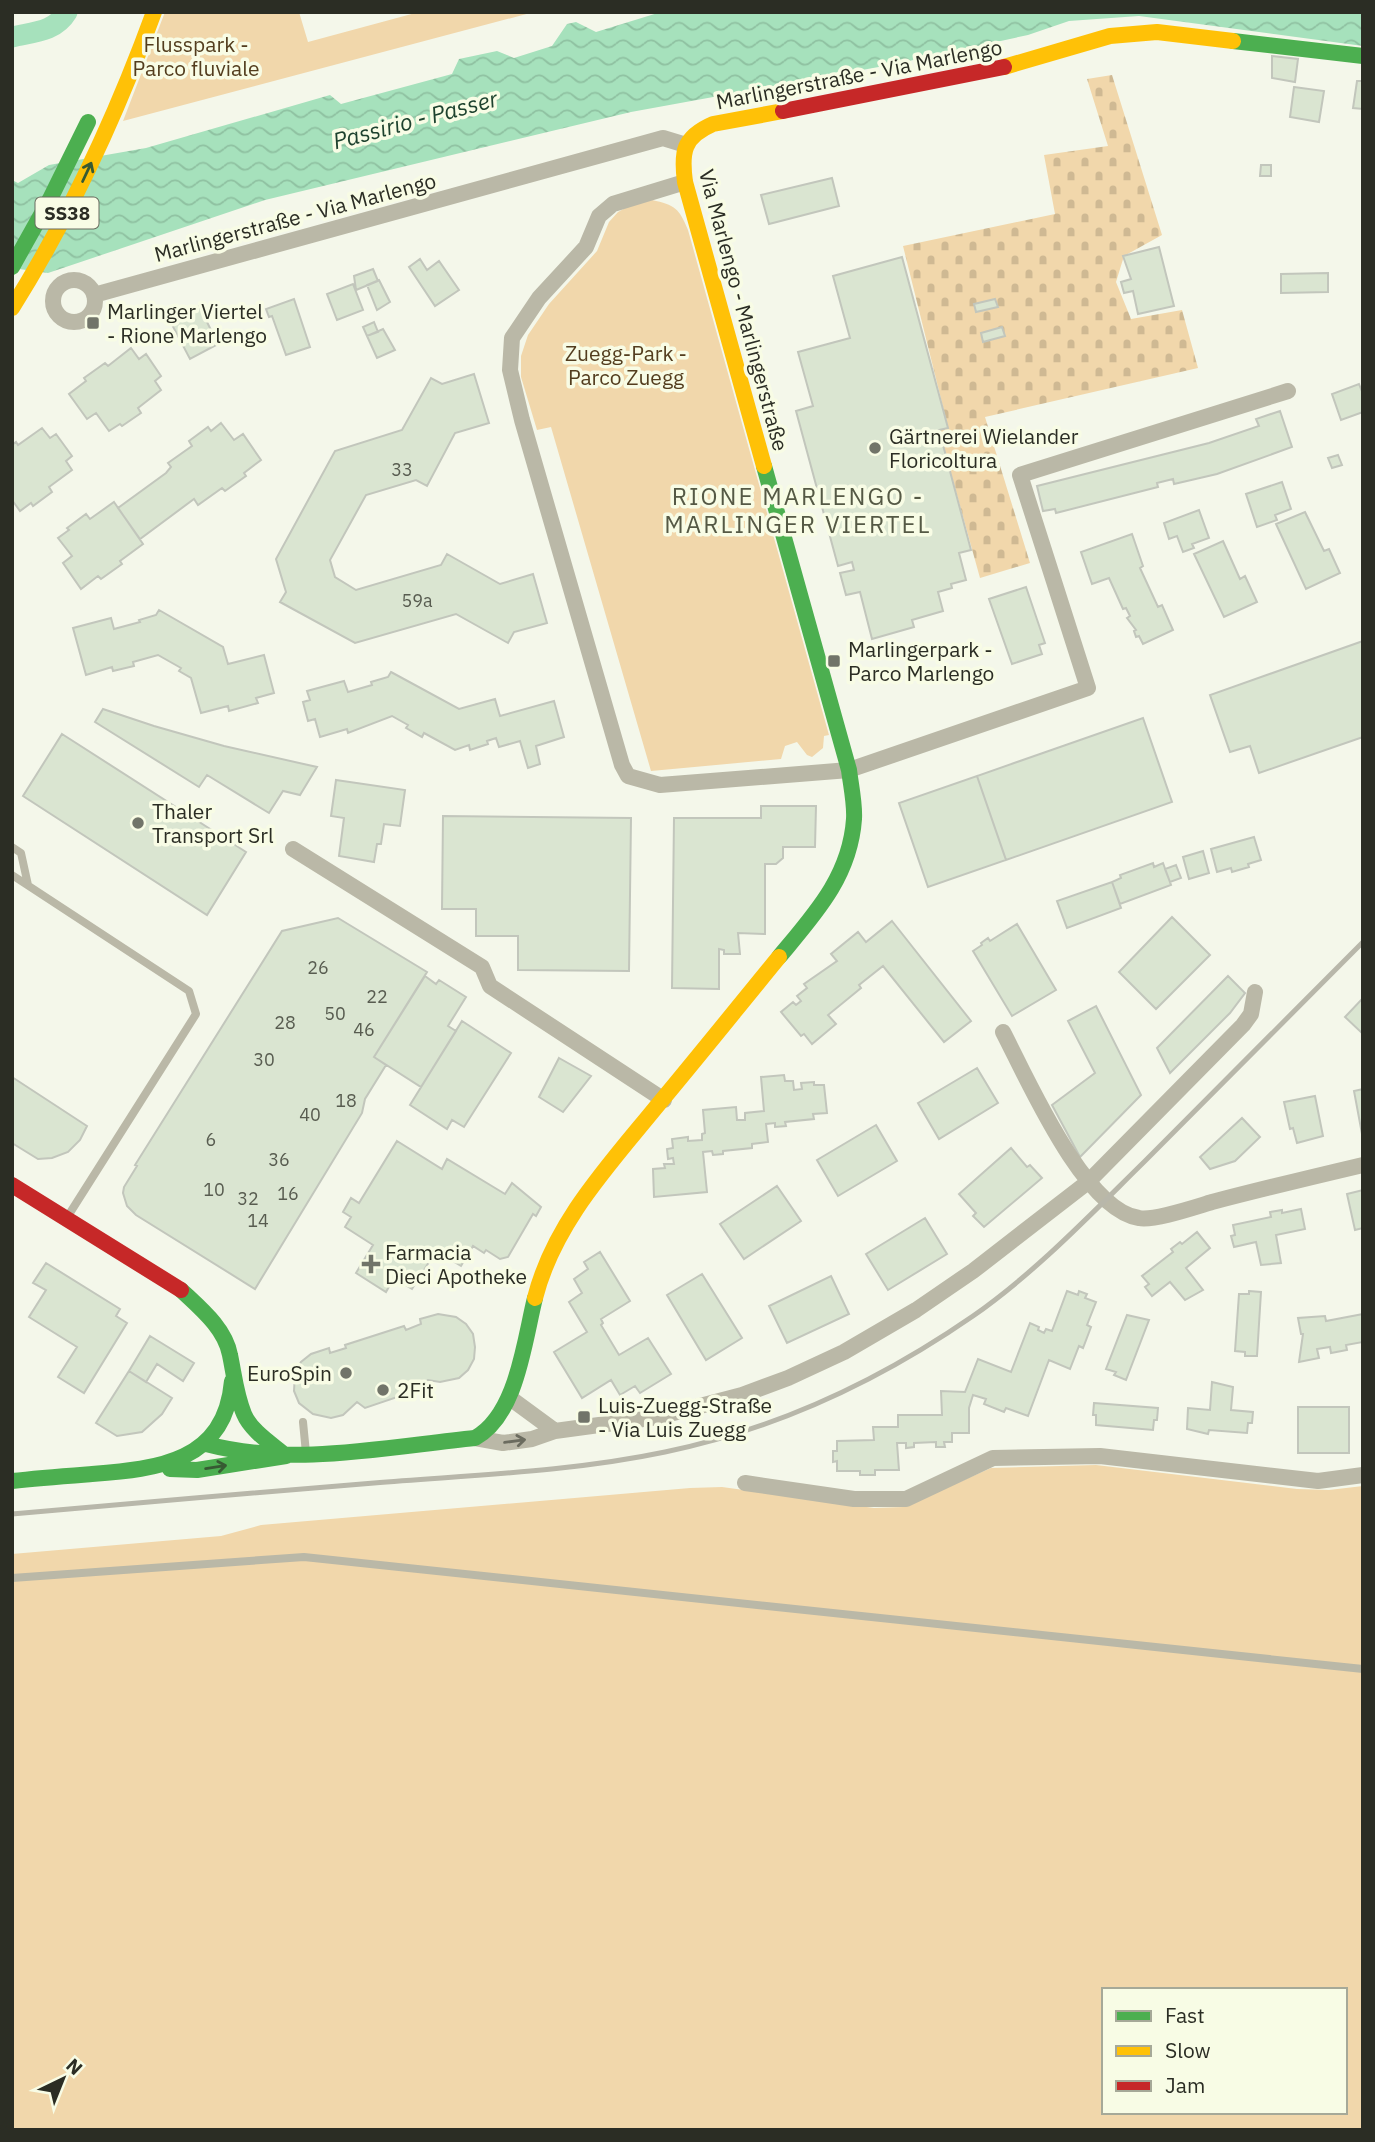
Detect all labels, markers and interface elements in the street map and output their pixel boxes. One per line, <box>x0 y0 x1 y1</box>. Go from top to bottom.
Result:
park label: Flusspark - Parco fluviale <box>133 30 259 82</box>
street label: Marlingerstraße - Via Marlengo <box>714 33 1004 115</box>
water label: Passirio - Passer <box>329 82 501 155</box>
one-way arrow <box>81 162 94 183</box>
street label: Marlingerstraße - Via Marlengo <box>151 166 439 268</box>
street label: Via Marlengo - Marlingerstraße <box>693 166 795 454</box>
road number: SS38 <box>36 197 98 228</box>
place label: Marlinger Viertel - Rione Marlengo <box>107 297 267 349</box>
marker: Marlinger Viertel - Rione Marlengo <box>85 315 101 331</box>
park label: Zuegg-Park - Parco Zuegg <box>565 339 687 391</box>
place label: Gärtnerei Wielander Floricoltura <box>889 422 1079 474</box>
marker: Gärtnerei Wielander Floricoltura <box>867 440 883 456</box>
house number: 33 <box>391 458 413 481</box>
district label: RIONE MARLENGO - MARLINGER VIERTEL <box>664 480 932 540</box>
house number: 59a <box>401 589 433 612</box>
place label: Marlingerpark - Parco Marlengo <box>848 635 994 687</box>
marker: Marlingerpark - Parco Marlengo <box>826 653 842 669</box>
place label: Thaler Transport Srl <box>152 797 274 849</box>
marker: Thaler Transport Srl <box>130 815 146 831</box>
house number: 26 <box>307 956 329 979</box>
house number: 22 <box>366 985 388 1008</box>
house number: 50 <box>324 1002 346 1025</box>
house number: 28 <box>274 1011 296 1034</box>
house number: 46 <box>353 1018 375 1041</box>
house number: 30 <box>253 1048 275 1071</box>
house number: 18 <box>335 1089 357 1112</box>
house number: 40 <box>299 1103 321 1126</box>
house number: 6 <box>206 1128 216 1151</box>
house number: 36 <box>268 1148 290 1171</box>
house number: 10 <box>203 1178 225 1201</box>
house number: 16 <box>277 1182 299 1205</box>
house number: 32 <box>237 1187 259 1210</box>
house number: 14 <box>247 1209 269 1232</box>
place label: Farmacia Dieci Apotheke <box>385 1238 527 1290</box>
marker: Farmacia Dieci Apotheke <box>363 1256 379 1272</box>
place label: EuroSpin <box>247 1359 332 1387</box>
marker: EuroSpin <box>338 1365 354 1381</box>
place label: 2Fit <box>397 1376 434 1404</box>
marker: 2Fit <box>375 1382 391 1398</box>
place label: Luis-Zuegg-Straße - Via Luis Zuegg <box>598 1391 772 1443</box>
marker: Luis-Zuegg-Straße - Via Luis Zuegg <box>576 1409 592 1425</box>
one-way arrow <box>504 1435 526 1448</box>
one-way arrow <box>204 1460 227 1473</box>
legend <box>1102 1988 1347 2114</box>
text: Fast <box>1165 2001 1205 2029</box>
text: Slow <box>1165 2036 1211 2064</box>
north arrow <box>28 2044 98 2114</box>
text: N <box>61 2053 88 2080</box>
text: Jam <box>1165 2071 1205 2099</box>

